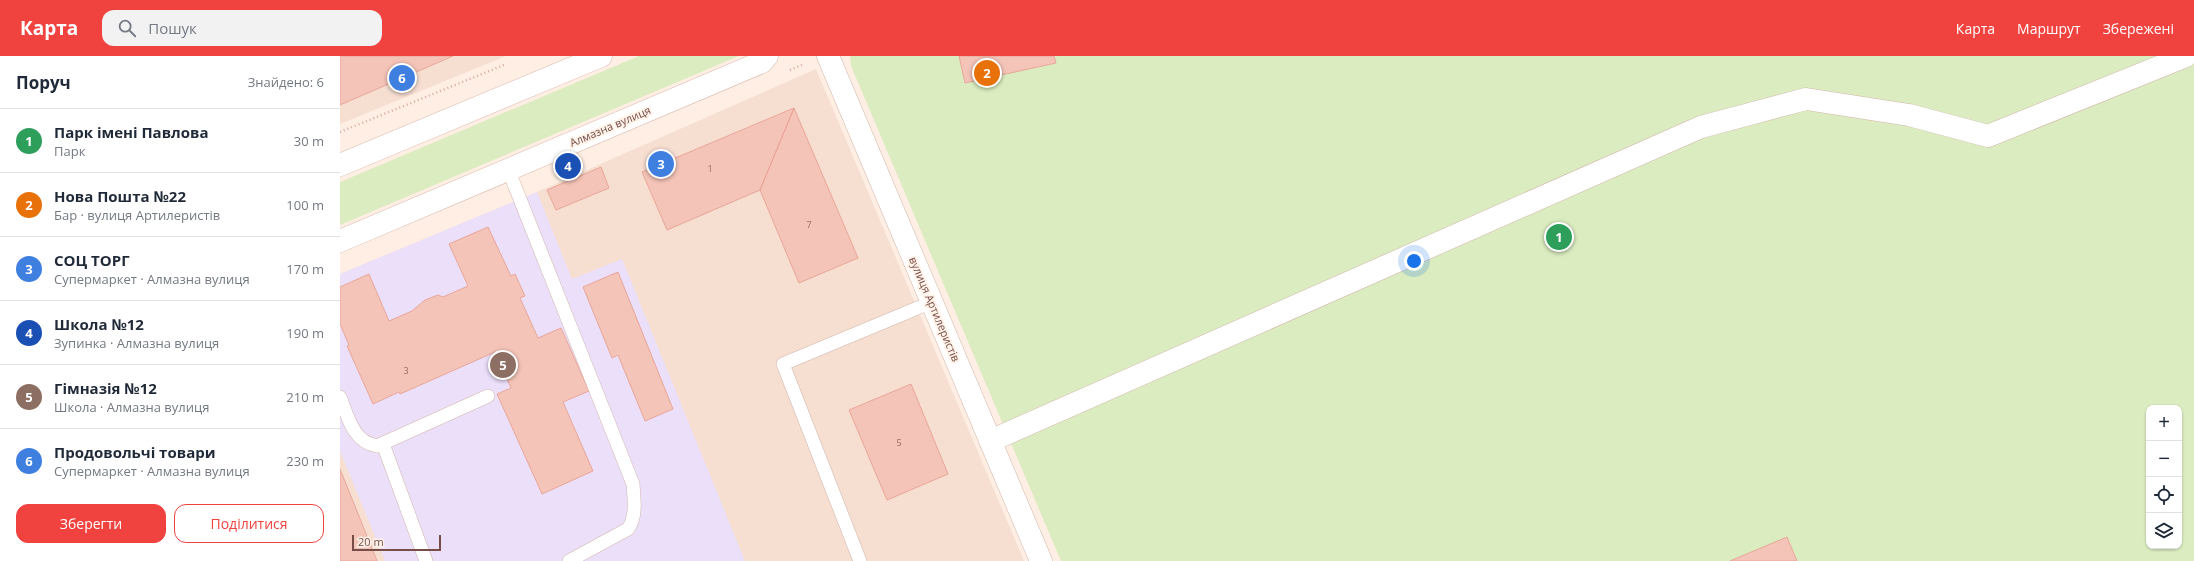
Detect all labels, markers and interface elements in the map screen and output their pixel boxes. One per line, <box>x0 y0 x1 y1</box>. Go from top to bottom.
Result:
search box <box>102 10 382 46</box>
text: Карта <box>20 15 78 41</box>
icon: search <box>116 17 138 39</box>
text: Пошук <box>148 18 197 38</box>
text: Карта <box>1956 19 1995 38</box>
text: Маршрут <box>2017 19 2081 38</box>
text: Збережені <box>2103 19 2174 38</box>
pin: 2 <box>974 58 1000 88</box>
pin: 6 <box>389 63 415 93</box>
text: Поруч <box>16 71 71 94</box>
text: Знайдено: 6 <box>248 73 324 91</box>
street label: Алмазна вулиця <box>567 102 653 150</box>
text: Парк імені Павлова <box>54 122 209 142</box>
text: 1 <box>25 132 33 150</box>
text: 30 m <box>294 132 324 150</box>
text: Парк <box>54 142 85 160</box>
pin: 3 <box>648 149 674 179</box>
pin: 4 <box>555 151 581 181</box>
house number: 1 <box>707 162 713 175</box>
text: Нова Пошта №22 <box>54 186 186 206</box>
text: 2 <box>25 196 33 214</box>
text: 100 m <box>286 196 324 214</box>
text: Бар · вулиця Артилеристів <box>54 206 220 224</box>
house number: 7 <box>806 218 812 231</box>
pin: 1 <box>1546 222 1572 252</box>
text: СОЦ ТОРГ <box>54 250 130 270</box>
your location <box>1404 251 1424 271</box>
street label: вулиця Артилеристів <box>906 254 964 364</box>
text: 3 <box>25 260 33 278</box>
text: 170 m <box>286 260 324 278</box>
text: Супермаркет · Алмазна вулиця <box>54 270 250 288</box>
text: Школа №12 <box>54 314 144 334</box>
text: 4 <box>25 324 33 342</box>
text: 190 m <box>286 324 324 342</box>
text: Зупинка · Алмазна вулиця <box>54 334 219 352</box>
pin: 5 <box>490 350 516 380</box>
house number: 3 <box>403 364 409 377</box>
text: Гімназія №12 <box>54 378 157 398</box>
text: 5 <box>25 388 33 406</box>
text: 210 m <box>286 388 324 406</box>
text: Школа · Алмазна вулиця <box>54 398 209 416</box>
map controls <box>2146 405 2182 549</box>
button: + <box>2146 405 2182 441</box>
house number: 5 <box>896 436 902 449</box>
button: − <box>2146 441 2182 477</box>
text: Продовольчі товари <box>54 442 216 462</box>
text: 6 <box>25 452 33 470</box>
text: 230 m <box>286 452 324 470</box>
text: Супермаркет · Алмазна вулиця <box>54 462 250 480</box>
button: locate <box>2146 477 2182 513</box>
button: Зберегти <box>16 504 166 543</box>
button: Поділитися <box>174 504 324 543</box>
button: layers <box>2146 513 2182 549</box>
scale bar <box>352 533 441 552</box>
text: 20 m <box>358 534 384 549</box>

